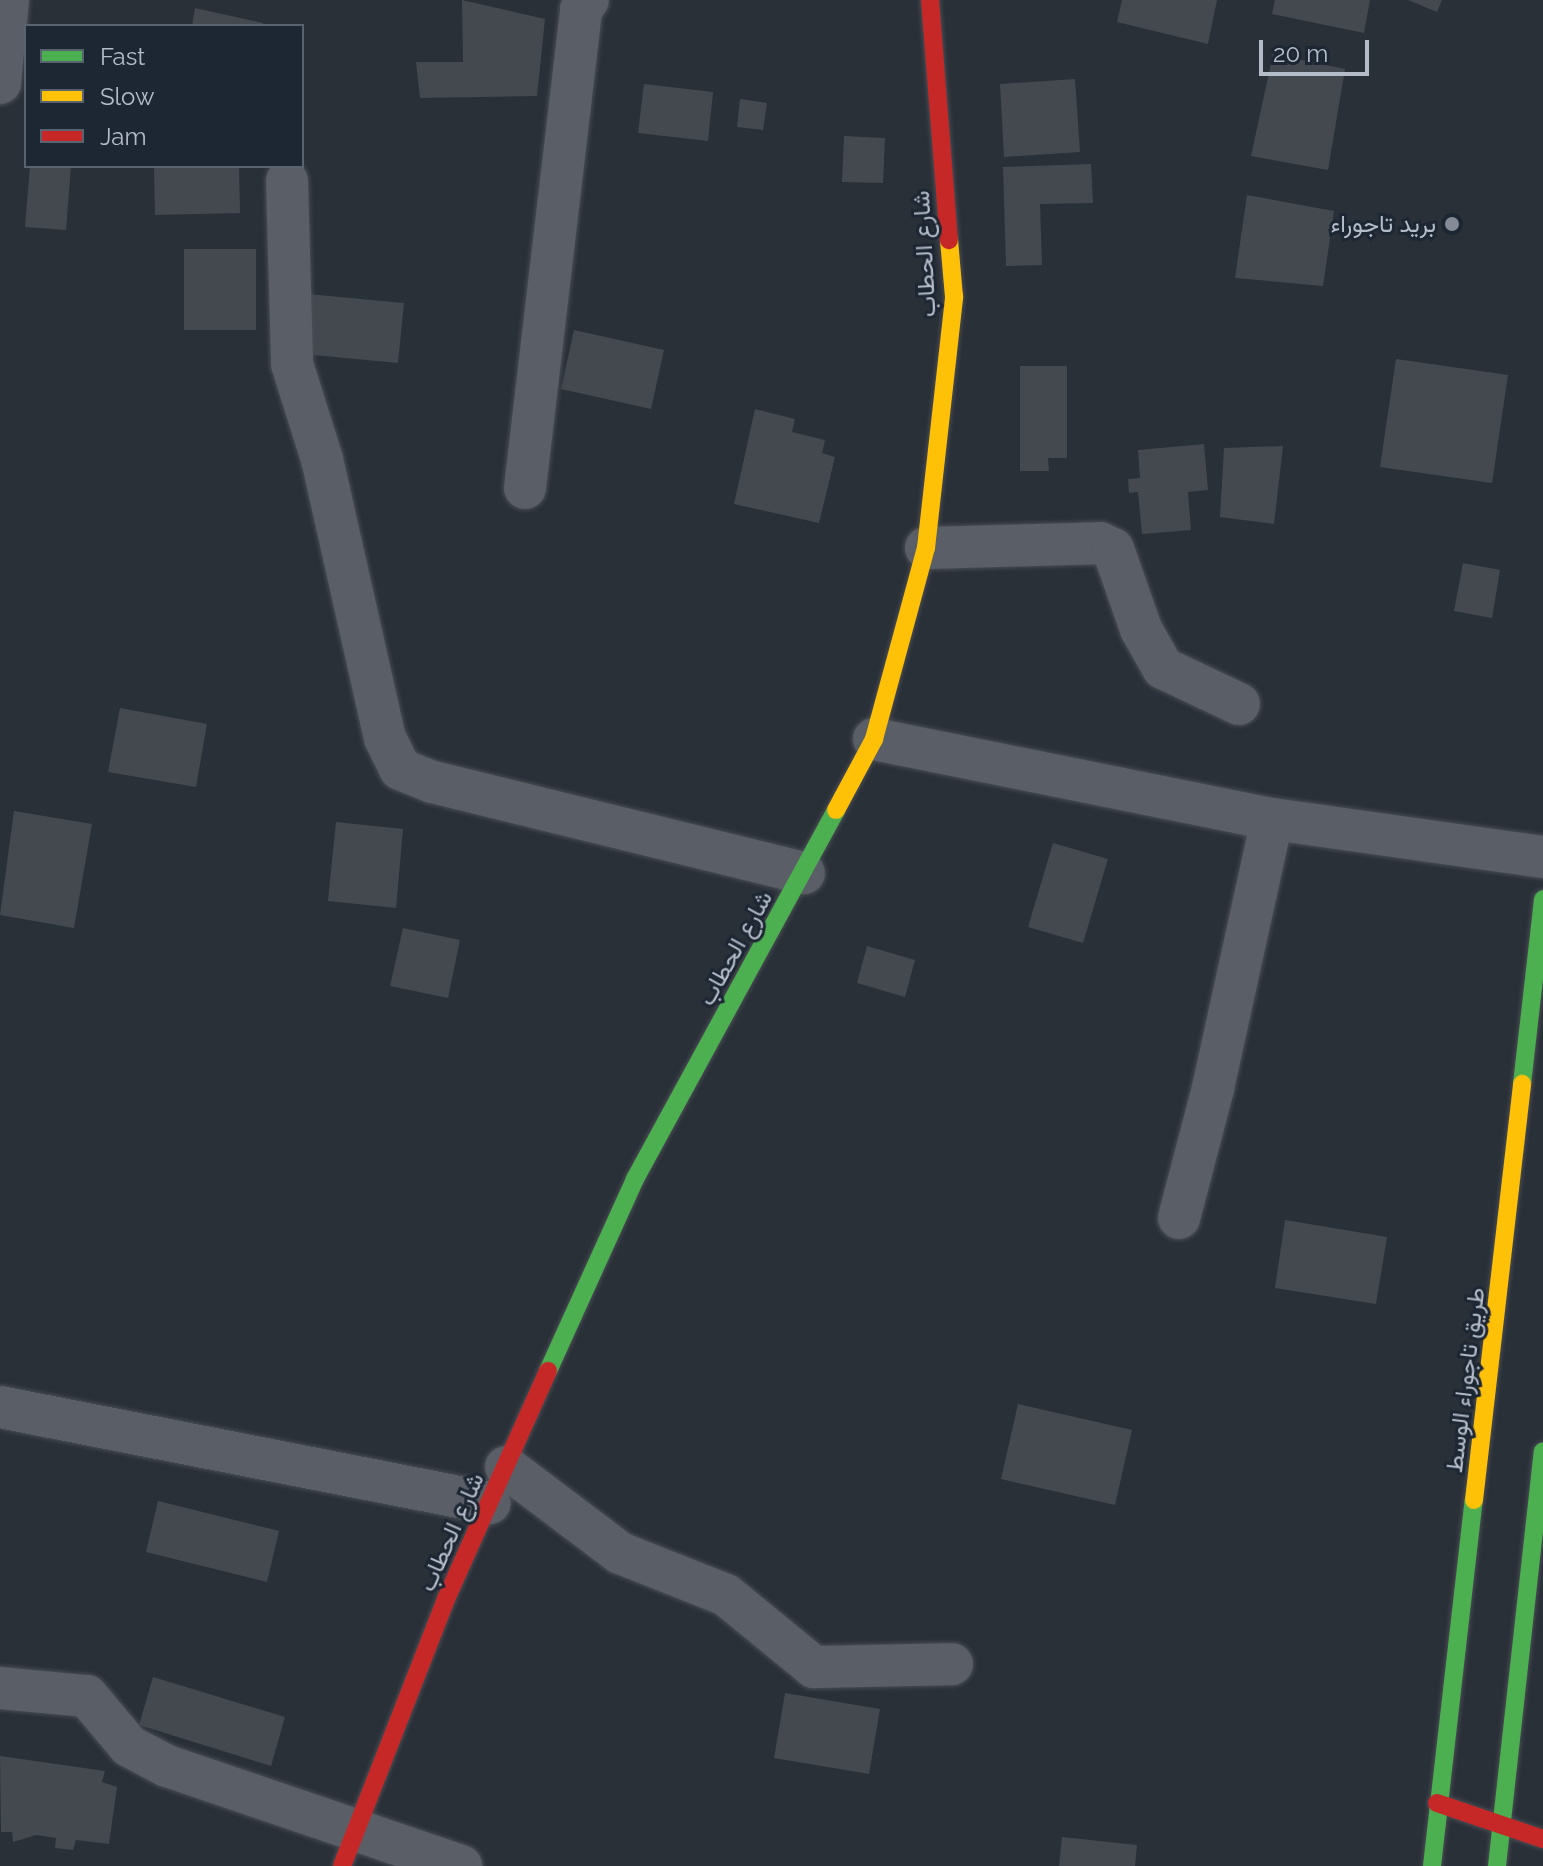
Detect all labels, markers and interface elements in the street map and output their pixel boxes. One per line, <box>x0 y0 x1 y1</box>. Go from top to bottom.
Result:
legend <box>24 24 304 168</box>
scale bar <box>1263 24 1373 74</box>
text: 20 m <box>1273 39 1328 68</box>
text: Fast <box>100 42 145 71</box>
text: Slow <box>100 82 154 111</box>
text: Jam <box>100 122 146 151</box>
street label: شارع الحطاب <box>906 190 942 318</box>
place label: بريد تاجوراء <box>1330 210 1436 238</box>
marker: بريد تاجوراء <box>1443 215 1461 233</box>
street label: شارع الحطاب <box>692 886 778 1010</box>
street label: طريق تاجوراء الوسط <box>1439 1286 1491 1474</box>
street label: شارع الحطاب <box>412 1468 490 1596</box>

